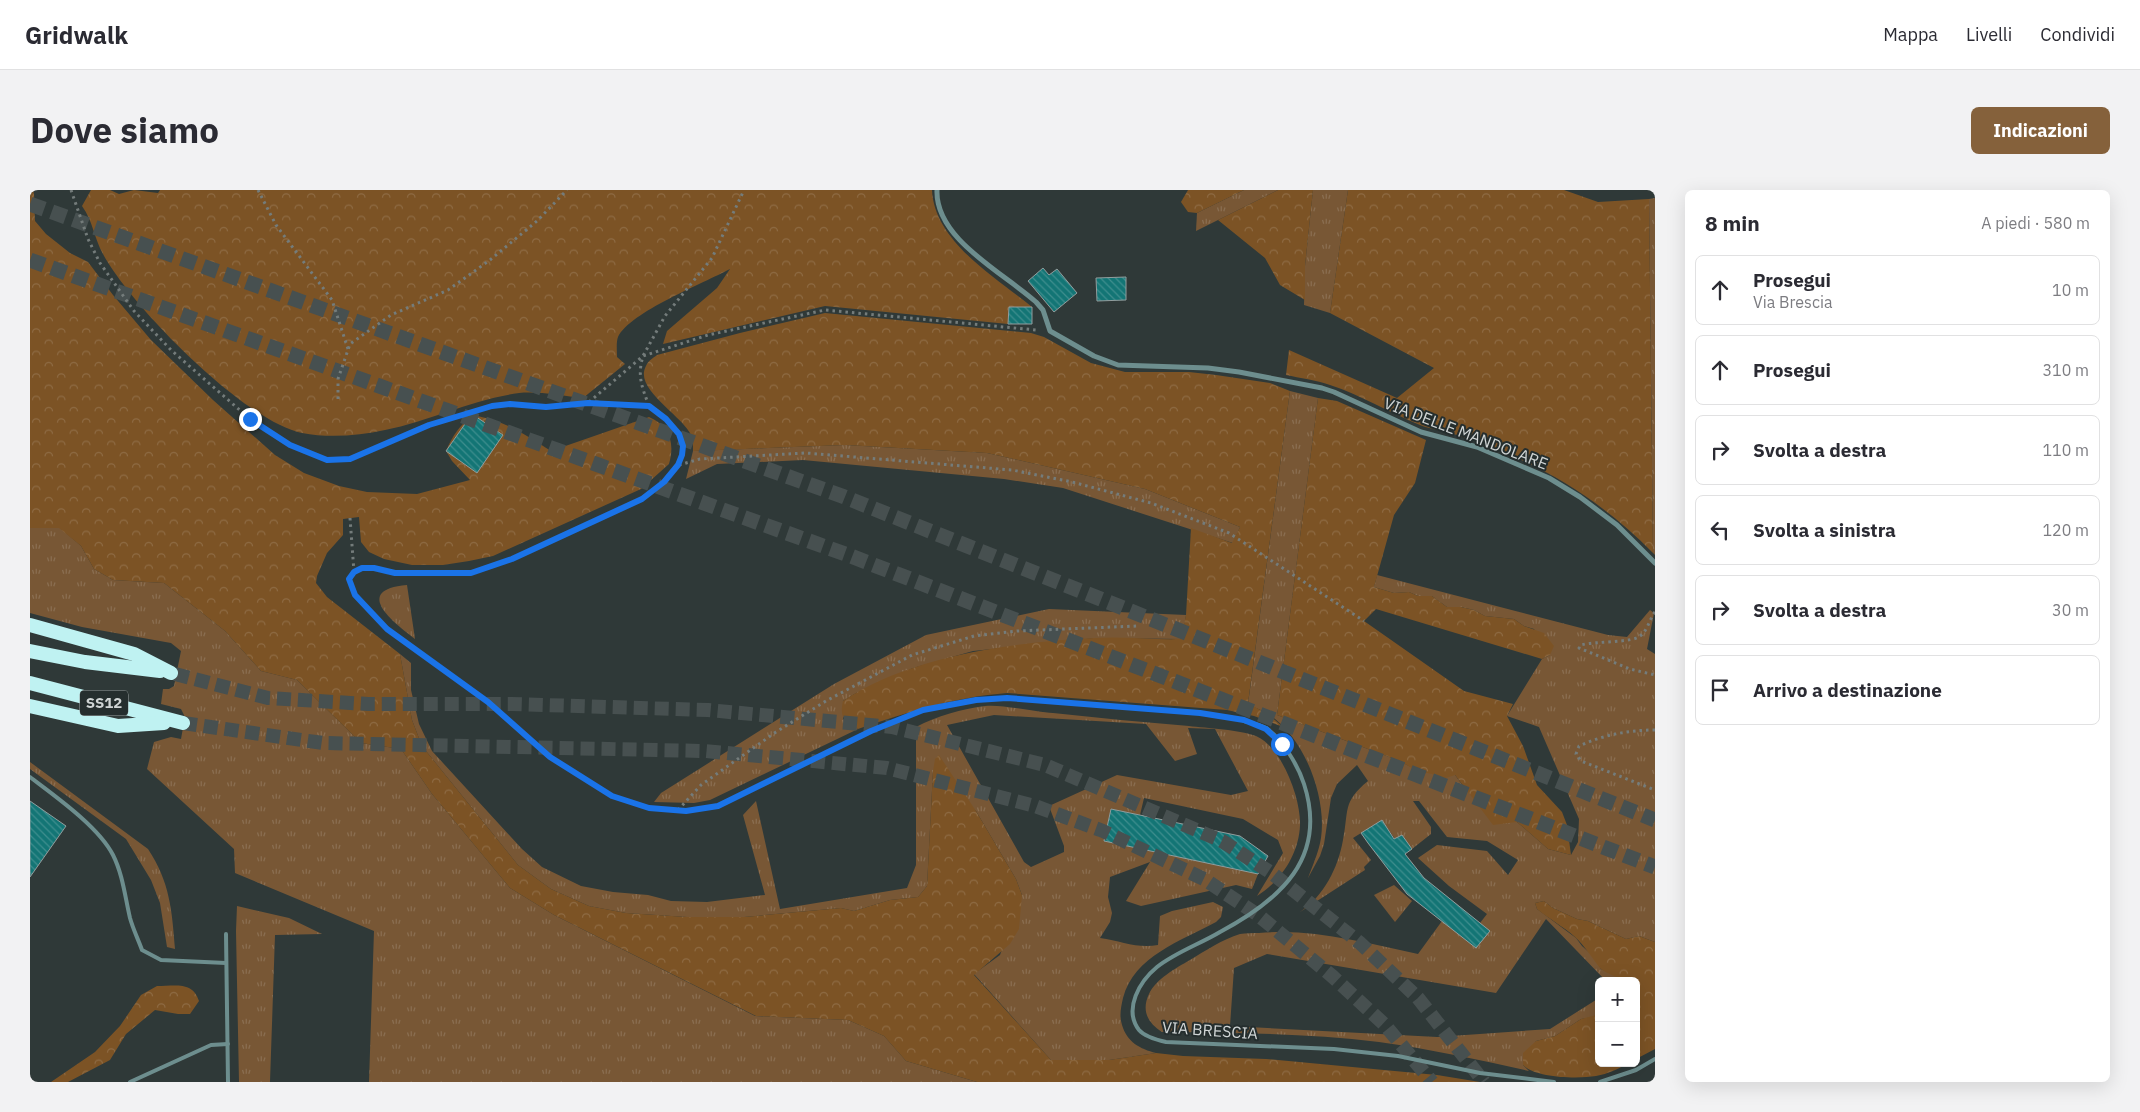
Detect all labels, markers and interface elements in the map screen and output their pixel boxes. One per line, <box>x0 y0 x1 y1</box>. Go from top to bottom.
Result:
text: Gridwalk <box>25 19 128 51</box>
text: Mappa <box>1883 23 1938 46</box>
text: Livelli <box>1966 23 2012 46</box>
text: Condividi <box>2040 23 2115 46</box>
text: Dove siamo <box>30 107 219 153</box>
button: Indicazioni <box>1971 107 2110 154</box>
text: 8 min <box>1705 209 1760 237</box>
text: A piedi · 580 m <box>1981 213 2090 233</box>
text: Prosegui <box>1753 268 1831 292</box>
icon: ahead <box>1706 276 1734 304</box>
text: 10 m <box>2052 280 2089 300</box>
text: Via Brescia <box>1753 292 1832 312</box>
icon: ahead <box>1706 356 1734 384</box>
text: Prosegui <box>1753 358 1831 382</box>
text: 310 m <box>2042 360 2089 380</box>
street label: VIA DELLE MANDOLARE <box>1381 392 1551 474</box>
route end <box>239 408 262 431</box>
icon: right <box>1706 436 1734 464</box>
text: Svolta a destra <box>1753 438 1886 462</box>
text: 110 m <box>2042 440 2089 460</box>
icon: left <box>1706 516 1734 544</box>
text: Svolta a sinistra <box>1753 518 1896 542</box>
text: 120 m <box>2042 520 2089 540</box>
icon: right <box>1706 596 1734 624</box>
text: Svolta a destra <box>1753 598 1886 622</box>
text: 30 m <box>2052 600 2089 620</box>
icon: arrive <box>1706 676 1734 704</box>
text: Arrivo a destinazione <box>1753 678 1942 702</box>
road number: SS12 <box>80 690 128 716</box>
route start <box>1271 733 1294 756</box>
map controls <box>1595 977 1640 1067</box>
button: + <box>1595 977 1640 1022</box>
street label: VIA BRESCIA <box>1161 1017 1259 1043</box>
button: − <box>1595 1022 1640 1067</box>

